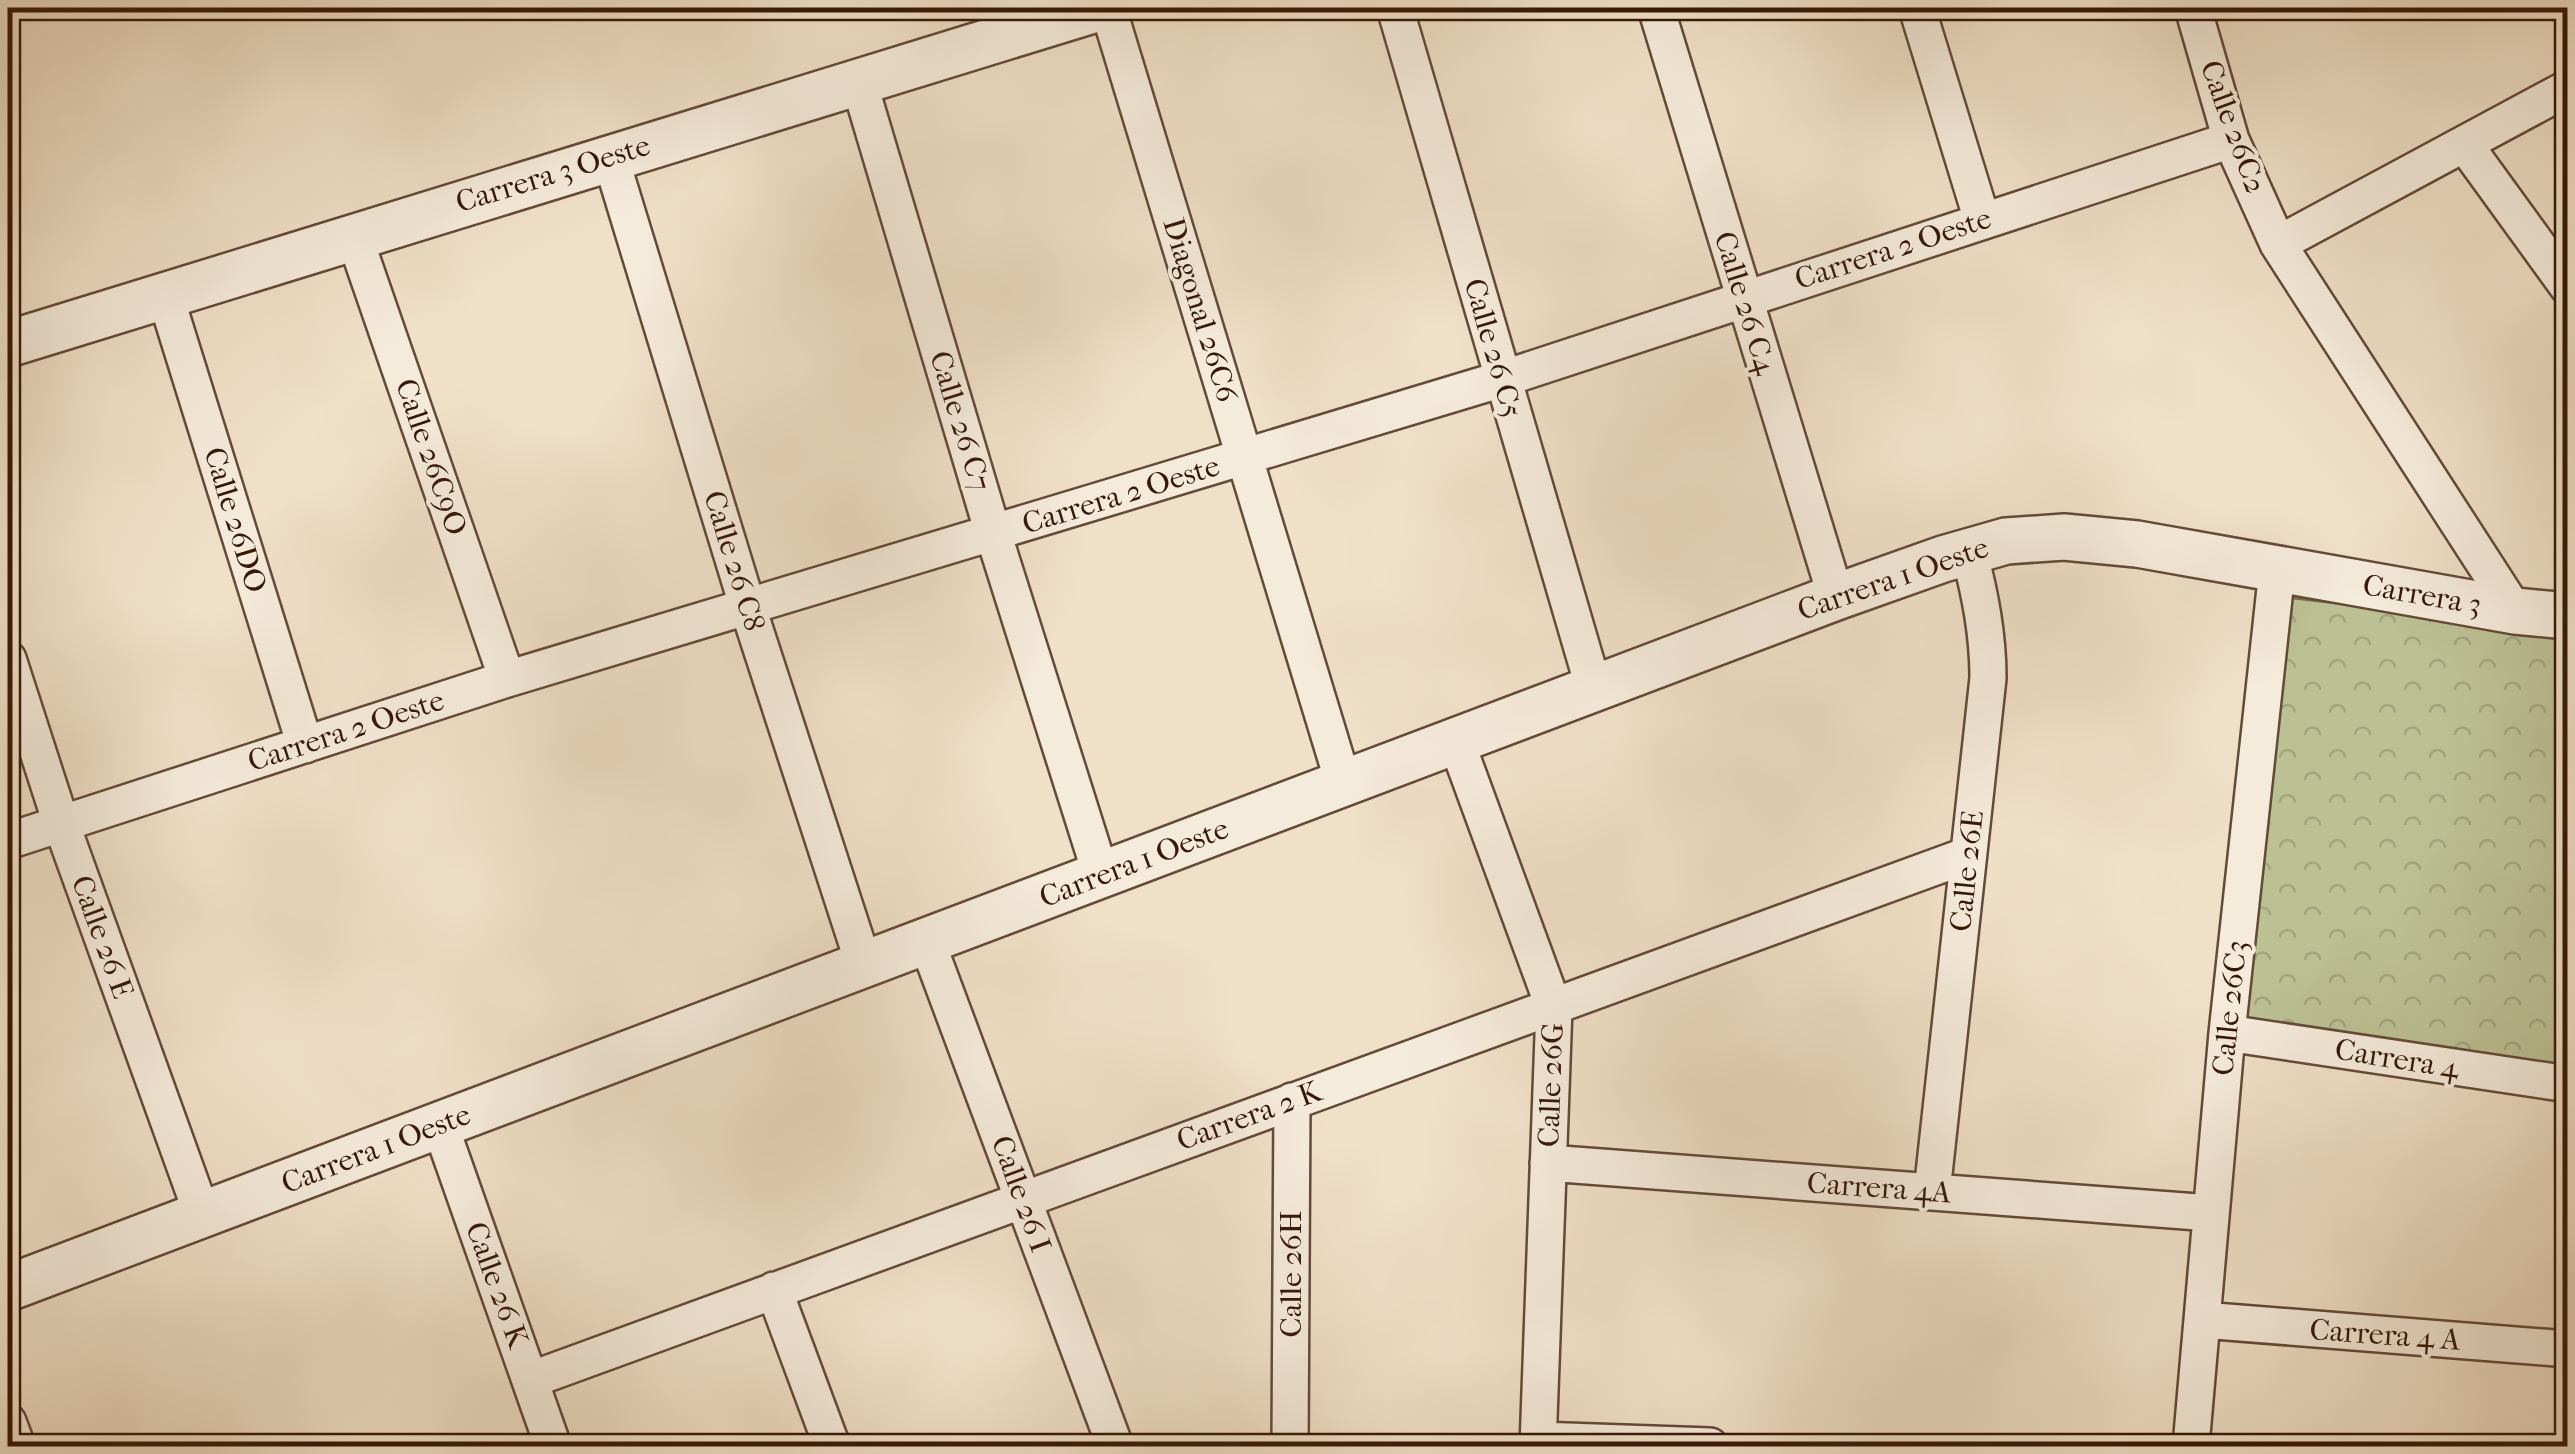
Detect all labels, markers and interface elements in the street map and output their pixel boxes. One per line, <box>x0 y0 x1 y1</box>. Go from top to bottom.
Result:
street label: Calle 26C2 <box>2193 56 2273 198</box>
street label: Carrera 3 Oeste <box>452 128 655 220</box>
street label: Carrera 2 Oeste <box>1790 201 1996 297</box>
street label: Diagonal 26C6 <box>1155 214 1245 407</box>
street label: Calle 26 C4 <box>1707 227 1784 380</box>
street label: Calle 26 C5 <box>1456 274 1530 422</box>
street label: Calle 26 C7 <box>922 347 998 495</box>
street label: Calle 26C9O <box>388 374 474 540</box>
street label: Calle 26DO <box>196 443 274 597</box>
street label: Carrera 2 Oeste <box>1018 448 1224 542</box>
street label: Calle 26 C8 <box>696 487 772 635</box>
street label: Carrera 1 Oeste <box>1793 530 1993 628</box>
street label: Carrera 3 <box>2360 567 2484 623</box>
street label: Carrera 2 Oeste <box>243 683 449 779</box>
street label: Calle 26E <box>1943 809 1991 933</box>
street label: Carrera 1 Oeste <box>1035 811 1234 915</box>
street label: Calle 26 E <box>64 871 140 1003</box>
street label: Calle 26C3 <box>2205 939 2255 1077</box>
street label: Calle 26G <box>1531 1022 1571 1148</box>
street label: Carrera 4 <box>2333 1032 2463 1086</box>
street label: Carrera 2 K <box>1172 1073 1327 1158</box>
street label: Carrera 1 Oeste <box>277 1097 476 1201</box>
street label: Calle 26 I <box>984 1131 1058 1257</box>
street label: Carrera 4A <box>1806 1166 1953 1211</box>
street label: Calle 26H <box>1274 1210 1309 1338</box>
street label: Calle 26 K <box>458 1217 536 1354</box>
street label: Carrera 4 A <box>2309 1312 2462 1358</box>

